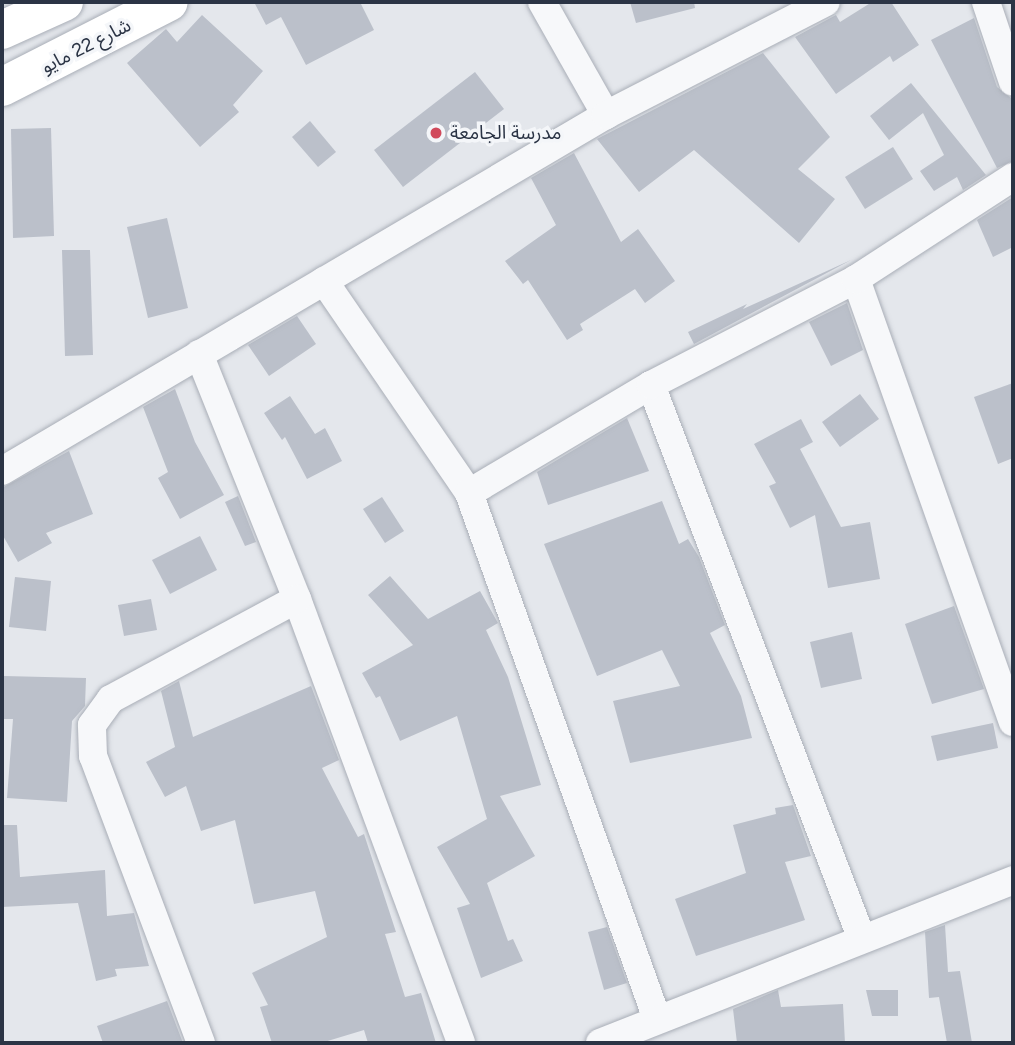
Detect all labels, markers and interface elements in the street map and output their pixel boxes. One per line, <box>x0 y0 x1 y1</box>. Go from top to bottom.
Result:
street label: شارع 22 مايو <box>37 14 135 78</box>
place label: مدرسة الجامعة <box>450 122 562 144</box>
marker: مدرسة الجامعة <box>428 125 444 141</box>

